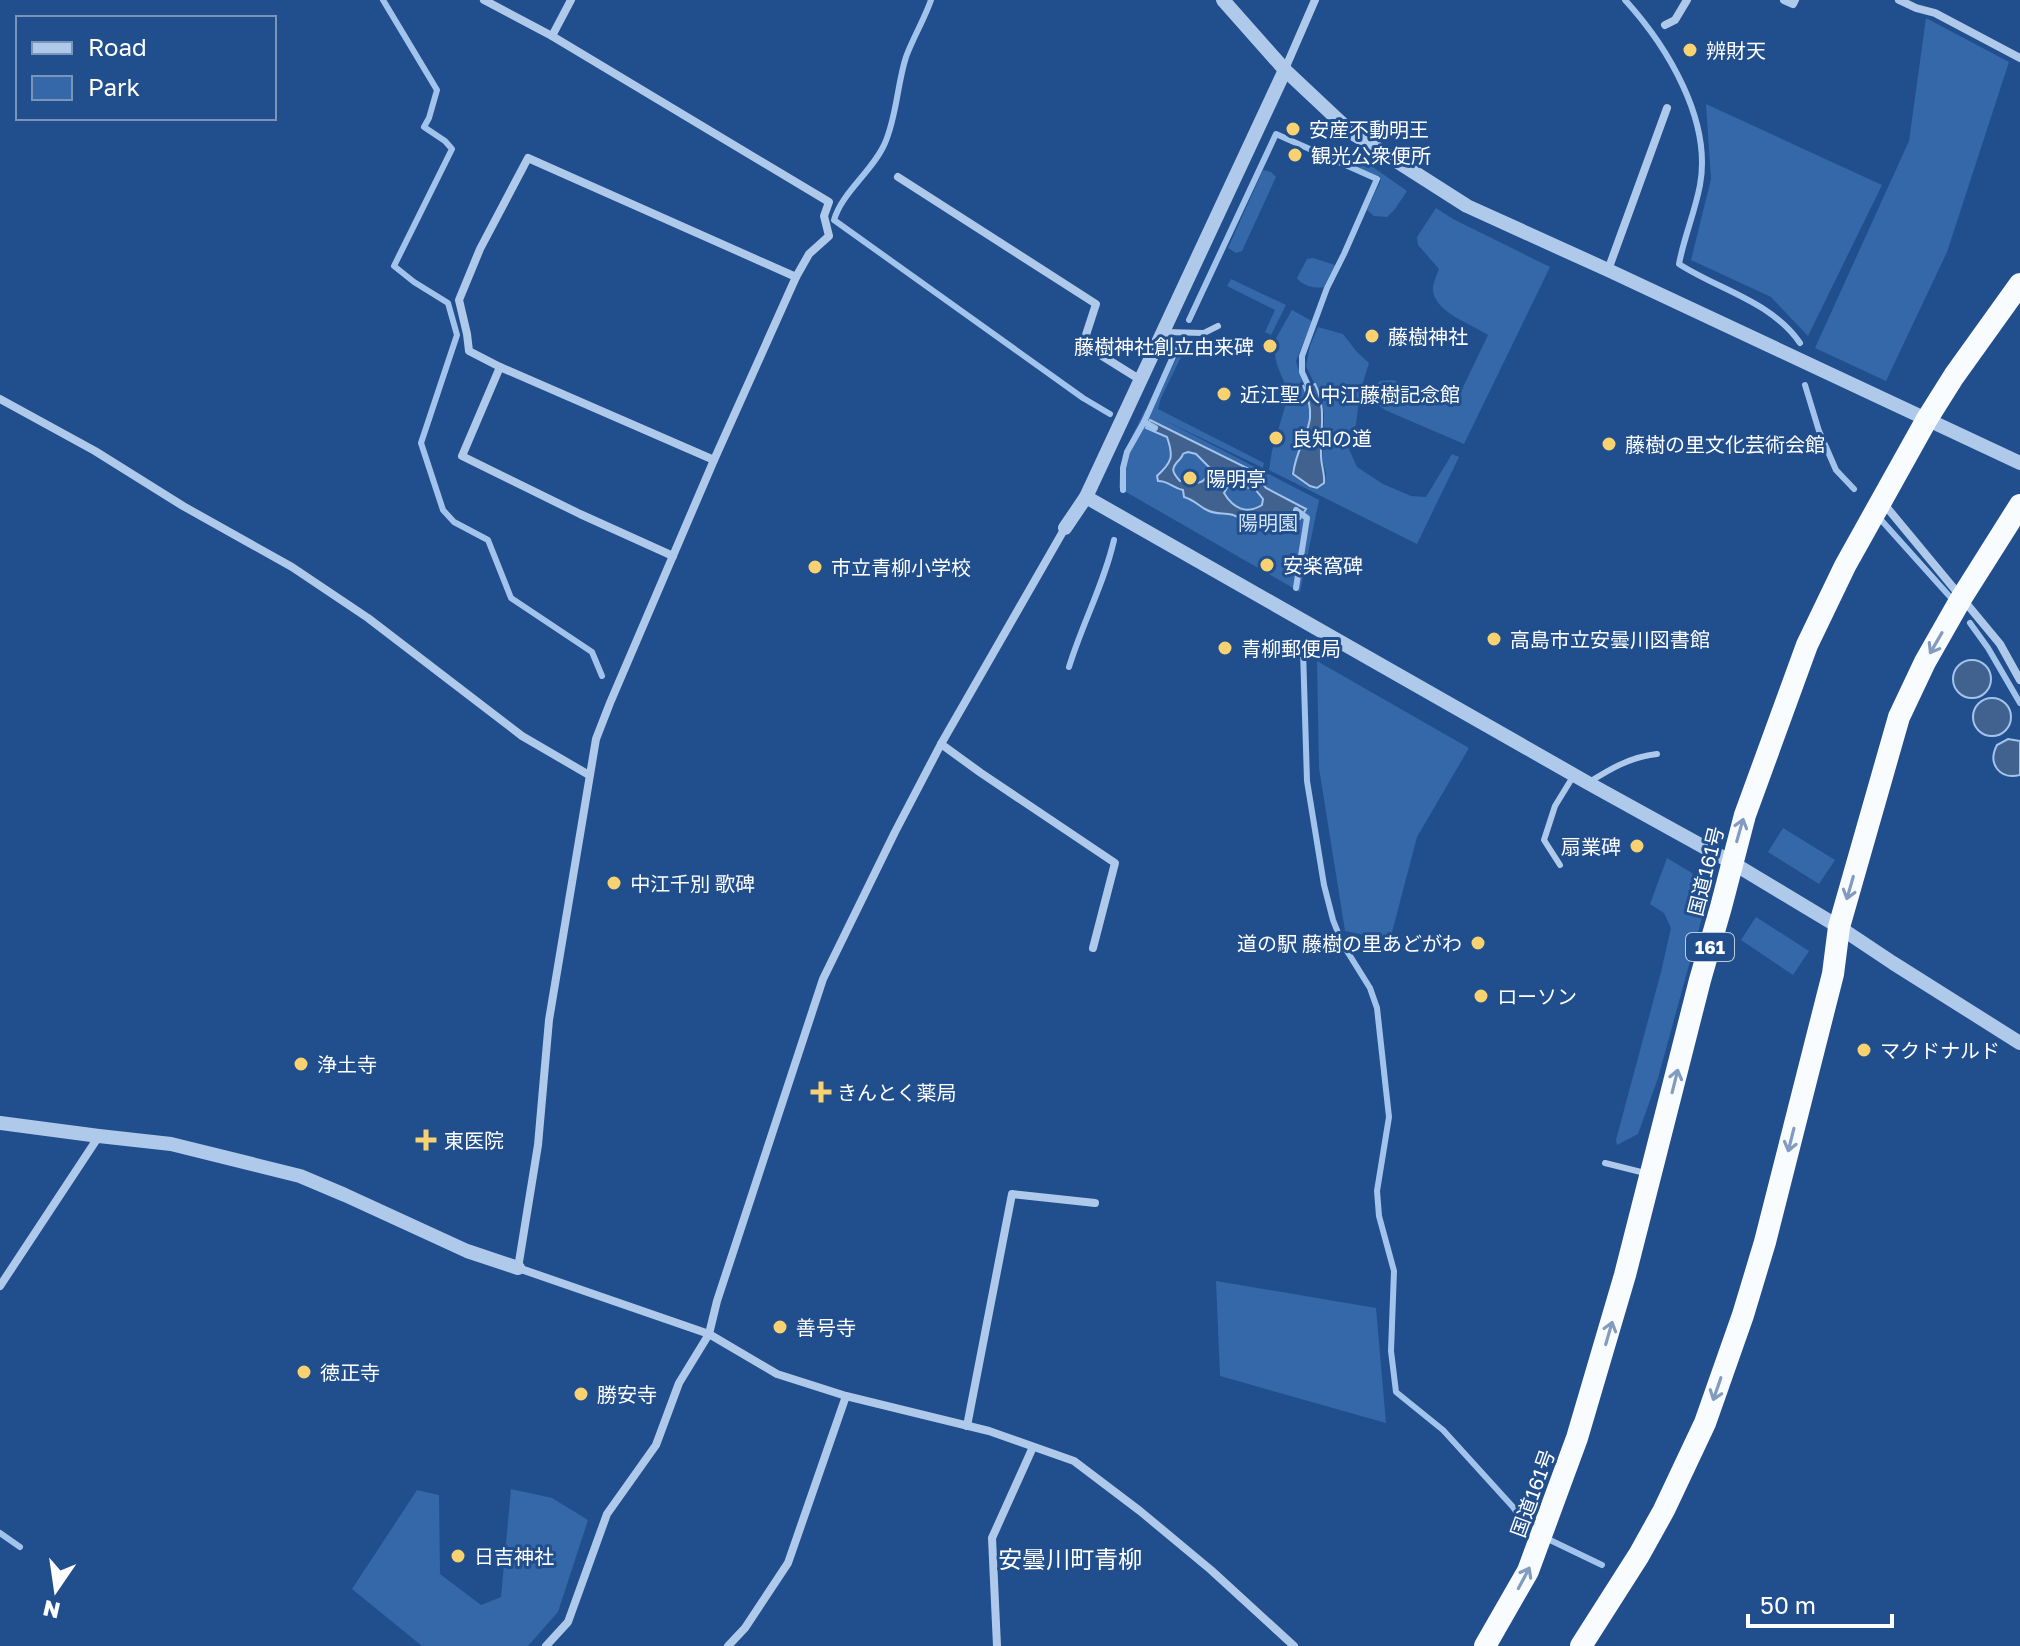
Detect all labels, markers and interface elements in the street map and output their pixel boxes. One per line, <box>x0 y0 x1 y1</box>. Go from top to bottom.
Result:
legend <box>16 16 276 120</box>
text: Road <box>88 32 147 61</box>
place label: 辨財天 <box>1706 38 1766 62</box>
marker: 辨財天 <box>1681 41 1699 59</box>
text: Park <box>88 72 140 101</box>
place label: 安産不動明王 <box>1309 117 1429 141</box>
marker: 安産不動明王 <box>1284 120 1302 138</box>
place label: 観光公衆便所 <box>1311 143 1431 167</box>
marker: 観光公衆便所 <box>1286 146 1304 164</box>
place label: 藤樹神社 <box>1388 324 1468 348</box>
marker: 藤樹神社 <box>1363 327 1381 345</box>
place label: 藤樹神社創立由来碑 <box>1074 334 1254 358</box>
marker: 藤樹神社創立由来碑 <box>1261 337 1279 355</box>
place label: 近江聖人中江藤樹記念館 <box>1240 382 1460 406</box>
marker: 近江聖人中江藤樹記念館 <box>1215 385 1233 403</box>
place label: 良知の道 <box>1292 426 1372 450</box>
marker: 良知の道 <box>1267 429 1285 447</box>
place label: 藤樹の里文化芸術会館 <box>1625 432 1825 456</box>
marker: 藤樹の里文化芸術会館 <box>1600 435 1618 453</box>
place label: 陽明亭 <box>1206 466 1266 490</box>
marker: 陽明亭 <box>1181 469 1199 487</box>
park label: 陽明園 <box>1238 510 1298 534</box>
place label: 安楽窩碑 <box>1283 553 1363 577</box>
place label: 市立青柳小学校 <box>831 555 971 579</box>
marker: 安楽窩碑 <box>1258 556 1276 574</box>
marker: 市立青柳小学校 <box>806 558 824 576</box>
place label: 高島市立安曇川図書館 <box>1510 627 1710 651</box>
marker: 高島市立安曇川図書館 <box>1485 630 1503 648</box>
one-way arrow <box>1928 631 1944 654</box>
place label: 青柳郵便局 <box>1241 636 1341 660</box>
marker: 青柳郵便局 <box>1216 639 1234 657</box>
one-way arrow <box>1733 817 1748 843</box>
street label: 国道161号 <box>1682 824 1728 918</box>
place label: 扇業碑 <box>1561 834 1621 858</box>
marker: 扇業碑 <box>1628 837 1646 855</box>
place label: 中江千別 歌碑 <box>630 871 755 895</box>
marker: 中江千別 歌碑 <box>605 874 623 892</box>
one-way arrow <box>1842 874 1857 900</box>
place label: 道の駅 藤樹の里あどがわ <box>1237 931 1462 955</box>
road number: 161 <box>1686 933 1734 961</box>
marker: 道の駅 藤樹の里あどがわ <box>1469 934 1487 952</box>
place label: ローソン <box>1497 984 1577 1008</box>
marker: ローソン <box>1472 987 1490 1005</box>
place label: マクドナルド <box>1880 1038 2000 1062</box>
marker: マクドナルド <box>1855 1041 1873 1059</box>
place label: 浄土寺 <box>317 1052 377 1076</box>
marker: 浄土寺 <box>292 1055 310 1073</box>
one-way arrow <box>1668 1069 1683 1095</box>
place label: きんとく薬局 <box>837 1080 956 1104</box>
marker: きんとく薬局 <box>812 1083 830 1101</box>
one-way arrow <box>1783 1127 1798 1153</box>
place label: 東医院 <box>444 1128 504 1152</box>
marker: 東医院 <box>415 1129 437 1151</box>
place label: 善号寺 <box>796 1315 856 1339</box>
marker: 善号寺 <box>771 1318 789 1336</box>
one-way arrow <box>1602 1320 1617 1346</box>
place label: 徳正寺 <box>320 1360 380 1384</box>
marker: 徳正寺 <box>295 1363 313 1381</box>
one-way arrow <box>1708 1376 1723 1401</box>
place label: 勝安寺 <box>597 1382 657 1406</box>
marker: 勝安寺 <box>572 1385 590 1403</box>
street label: 国道161号 <box>1505 1446 1559 1540</box>
place label: 日吉神社 <box>474 1544 554 1568</box>
district label: 安曇川町青柳 <box>998 1544 1142 1573</box>
marker: 日吉神社 <box>449 1547 467 1565</box>
north arrow <box>16 1550 96 1630</box>
one-way arrow <box>1516 1567 1532 1590</box>
scale bar <box>1748 1578 1892 1628</box>
text: 50 m <box>1760 1590 1816 1619</box>
text: N <box>40 1595 63 1625</box>

